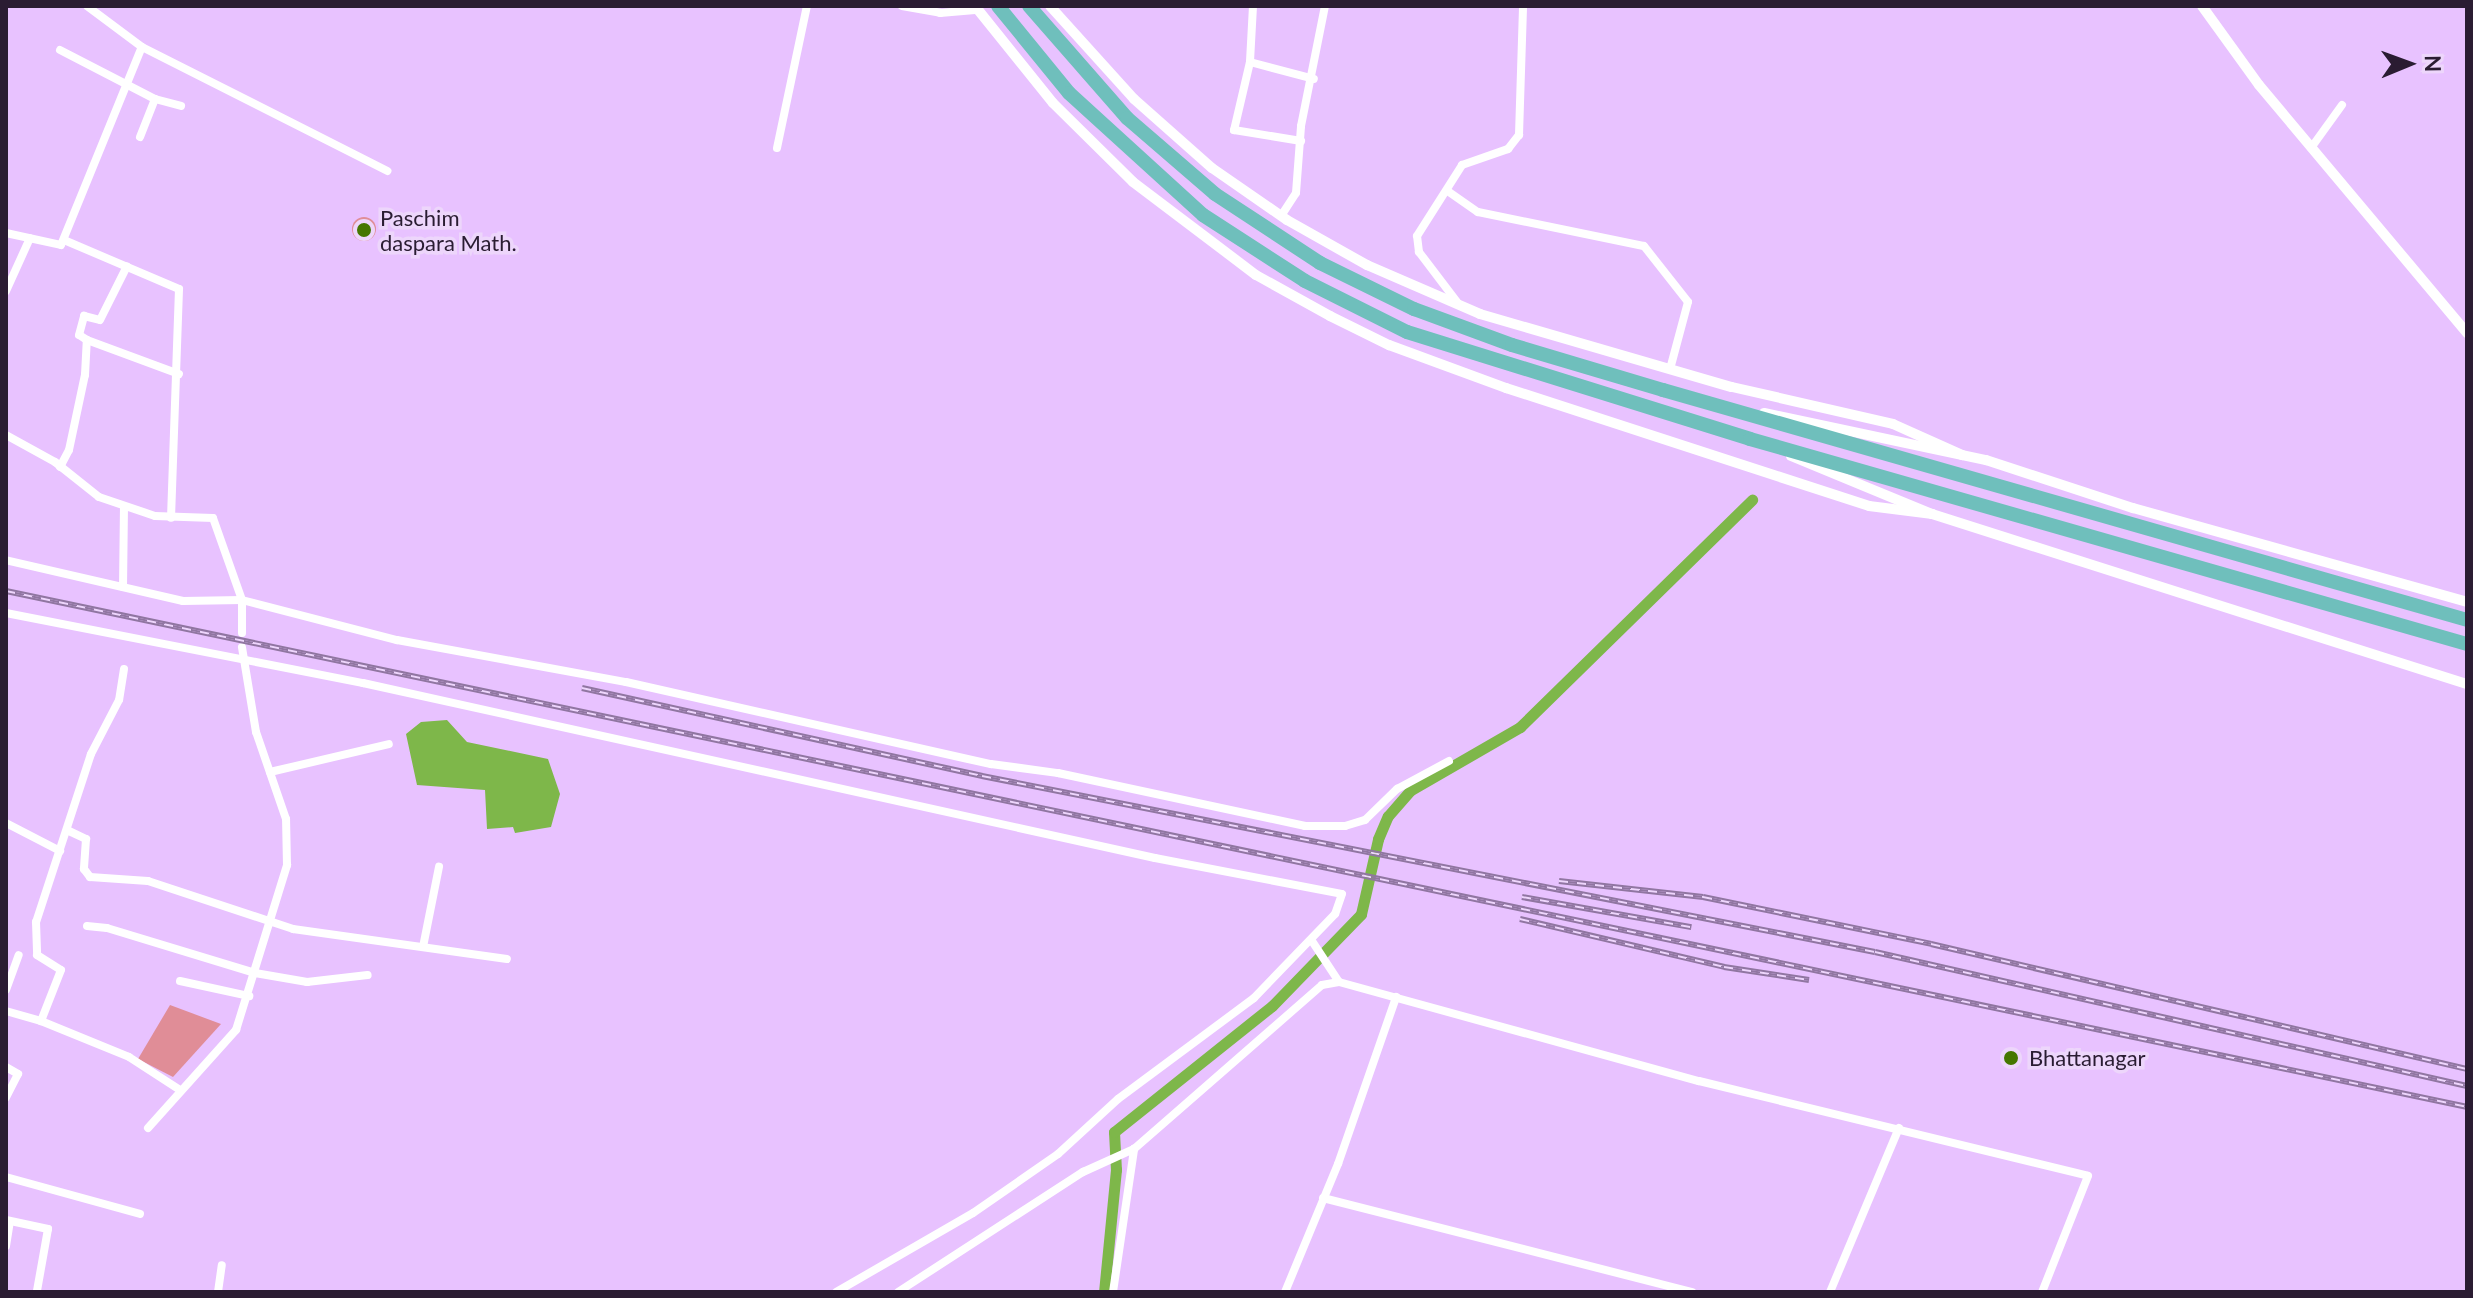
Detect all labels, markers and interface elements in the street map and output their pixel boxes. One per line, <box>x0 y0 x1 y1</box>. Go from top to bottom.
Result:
north arrow <box>2369 24 2449 104</box>
text: N <box>2420 55 2447 72</box>
place label: Paschim daspara Math. <box>380 204 517 256</box>
marker: Paschim daspara Math. <box>355 221 373 239</box>
place label: Bhattanagar <box>2029 1045 2146 1071</box>
marker: Bhattanagar <box>2000 1047 2022 1069</box>

